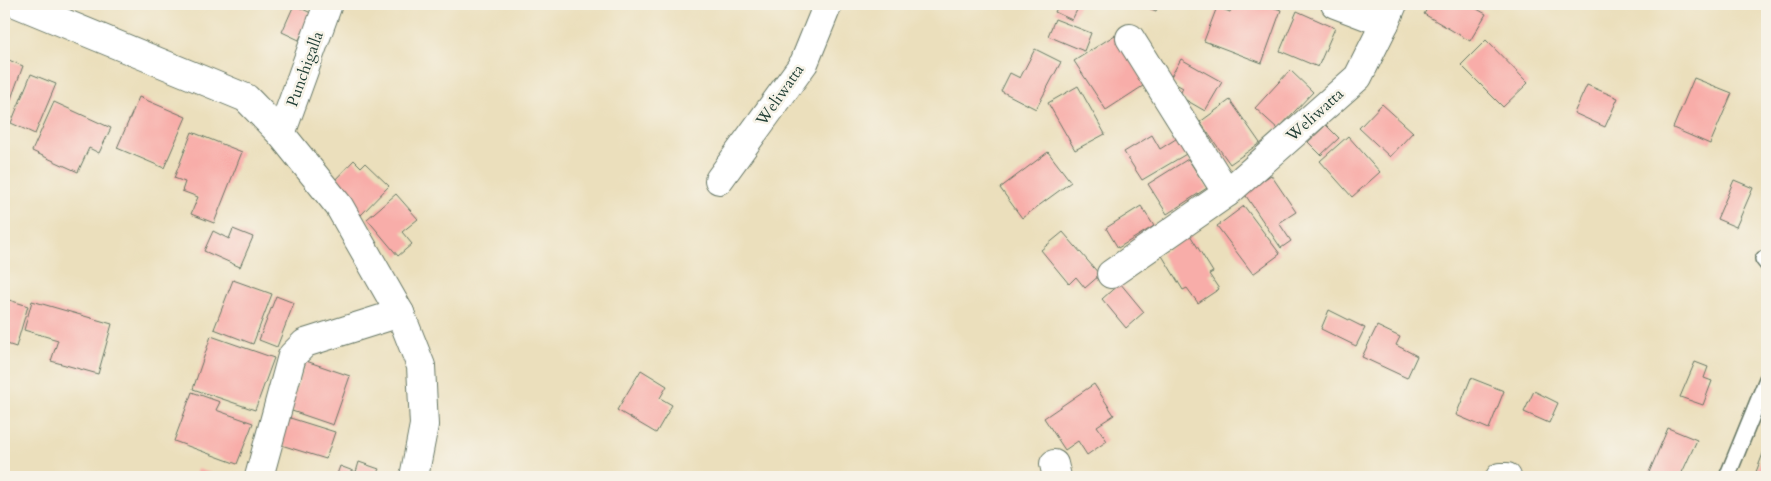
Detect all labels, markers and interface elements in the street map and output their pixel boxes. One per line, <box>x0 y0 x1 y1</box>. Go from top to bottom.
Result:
street label: Punchigalla <box>281 28 329 110</box>
street label: Weliwatta <box>750 60 809 131</box>
street label: Weliwatta <box>1281 83 1349 147</box>

